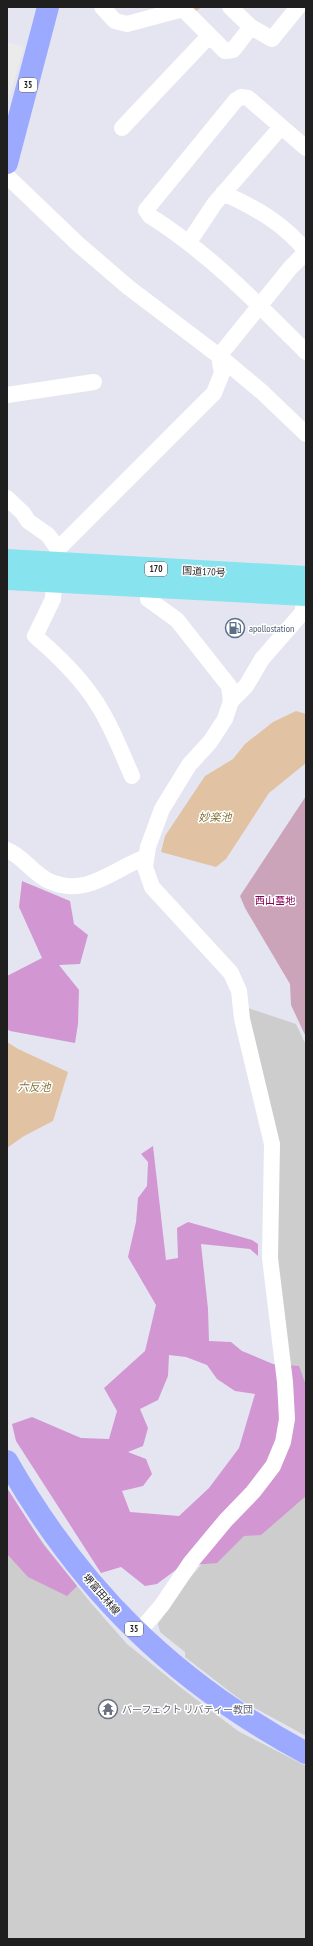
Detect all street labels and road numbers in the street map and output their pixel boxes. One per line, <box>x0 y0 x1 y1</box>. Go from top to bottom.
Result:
road number: 35 <box>19 78 37 92</box>
road number: 170 <box>145 562 167 576</box>
street label: 国道170号 <box>182 564 226 579</box>
street label: 堺富田林線 <box>80 1571 123 1617</box>
road number: 35 <box>125 1622 143 1636</box>

